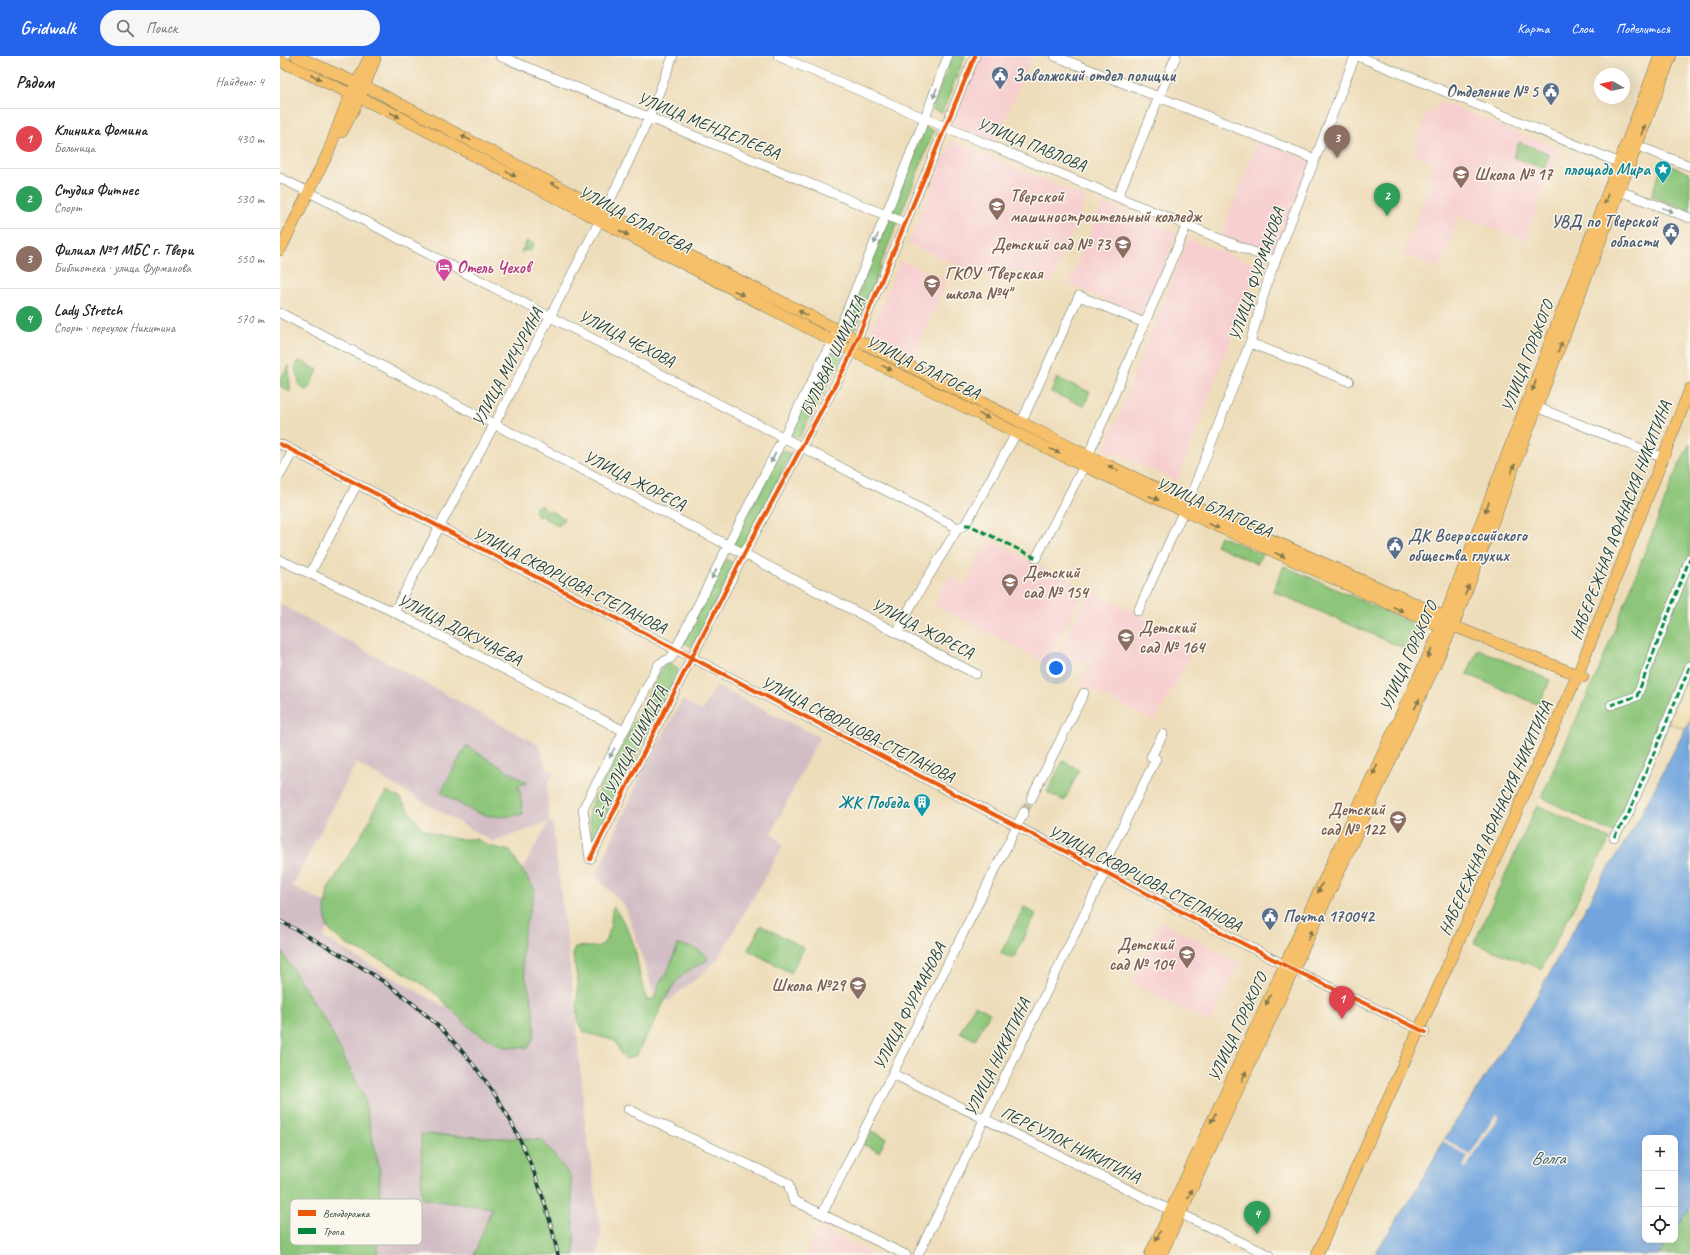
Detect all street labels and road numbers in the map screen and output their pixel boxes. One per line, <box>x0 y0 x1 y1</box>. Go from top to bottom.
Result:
street label: УЛИЦА МЕНДЕЛЕЕВА <box>634 87 784 164</box>
street label: УЛИЦА ПАВЛОВА <box>974 113 1090 176</box>
street label: УЛИЦА БЛАГОЕВА <box>575 181 696 259</box>
street label: УЛИЦА ФУРМАНОВА <box>1224 204 1290 343</box>
street label: БУЛЬВАР ШМИДТА <box>796 292 870 419</box>
street label: УЛИЦА ГОРЬКОГО <box>1497 296 1559 415</box>
street label: УЛИЦА МИЧУРИНА <box>467 303 548 430</box>
street label: УЛИЦА ЧЕХОВА <box>575 305 679 372</box>
street label: УЛИЦА БЛАГОЕВА <box>862 331 984 405</box>
street label: НАБЕРЕЖНАЯ АФАНАСИЯ НИКИТИНА <box>1565 398 1676 642</box>
street label: УЛИЦА ЖОРЕСА <box>580 446 690 515</box>
street label: УЛИЦА БЛАГОЕВА <box>1153 473 1276 543</box>
street label: УЛИЦА СКВОРЦОВА-СТЕПАНОВА <box>470 522 671 639</box>
street label: УЛИЦА ДОКУЧАЕВА <box>394 589 526 670</box>
street label: УЛИЦА ЖОРЕСА <box>868 594 978 663</box>
street label: УЛИЦА ГОРЬКОГО <box>1375 597 1443 714</box>
street label: УЛИЦА СКВОРЦОВА-СТЕПАНОВА <box>758 671 959 788</box>
street label: 2-Я УЛИЦА ШМИДТА <box>587 682 672 822</box>
street label: НАБЕРЕЖНАЯ АФАНАСИЯ НИКИТИНА <box>1434 698 1557 938</box>
street label: УЛИЦА СКВОРЦОВА-СТЕПАНОВА <box>1045 820 1246 937</box>
street label: УЛИЦА ФУРМАНОВА <box>869 938 951 1073</box>
street label: УЛИЦА ГОРЬКОГО <box>1203 968 1272 1085</box>
street label: УЛИЦА НИКИТИНА <box>960 994 1036 1120</box>
street label: ПЕРЕУЛОК НИКИТИНА <box>998 1102 1144 1188</box>

